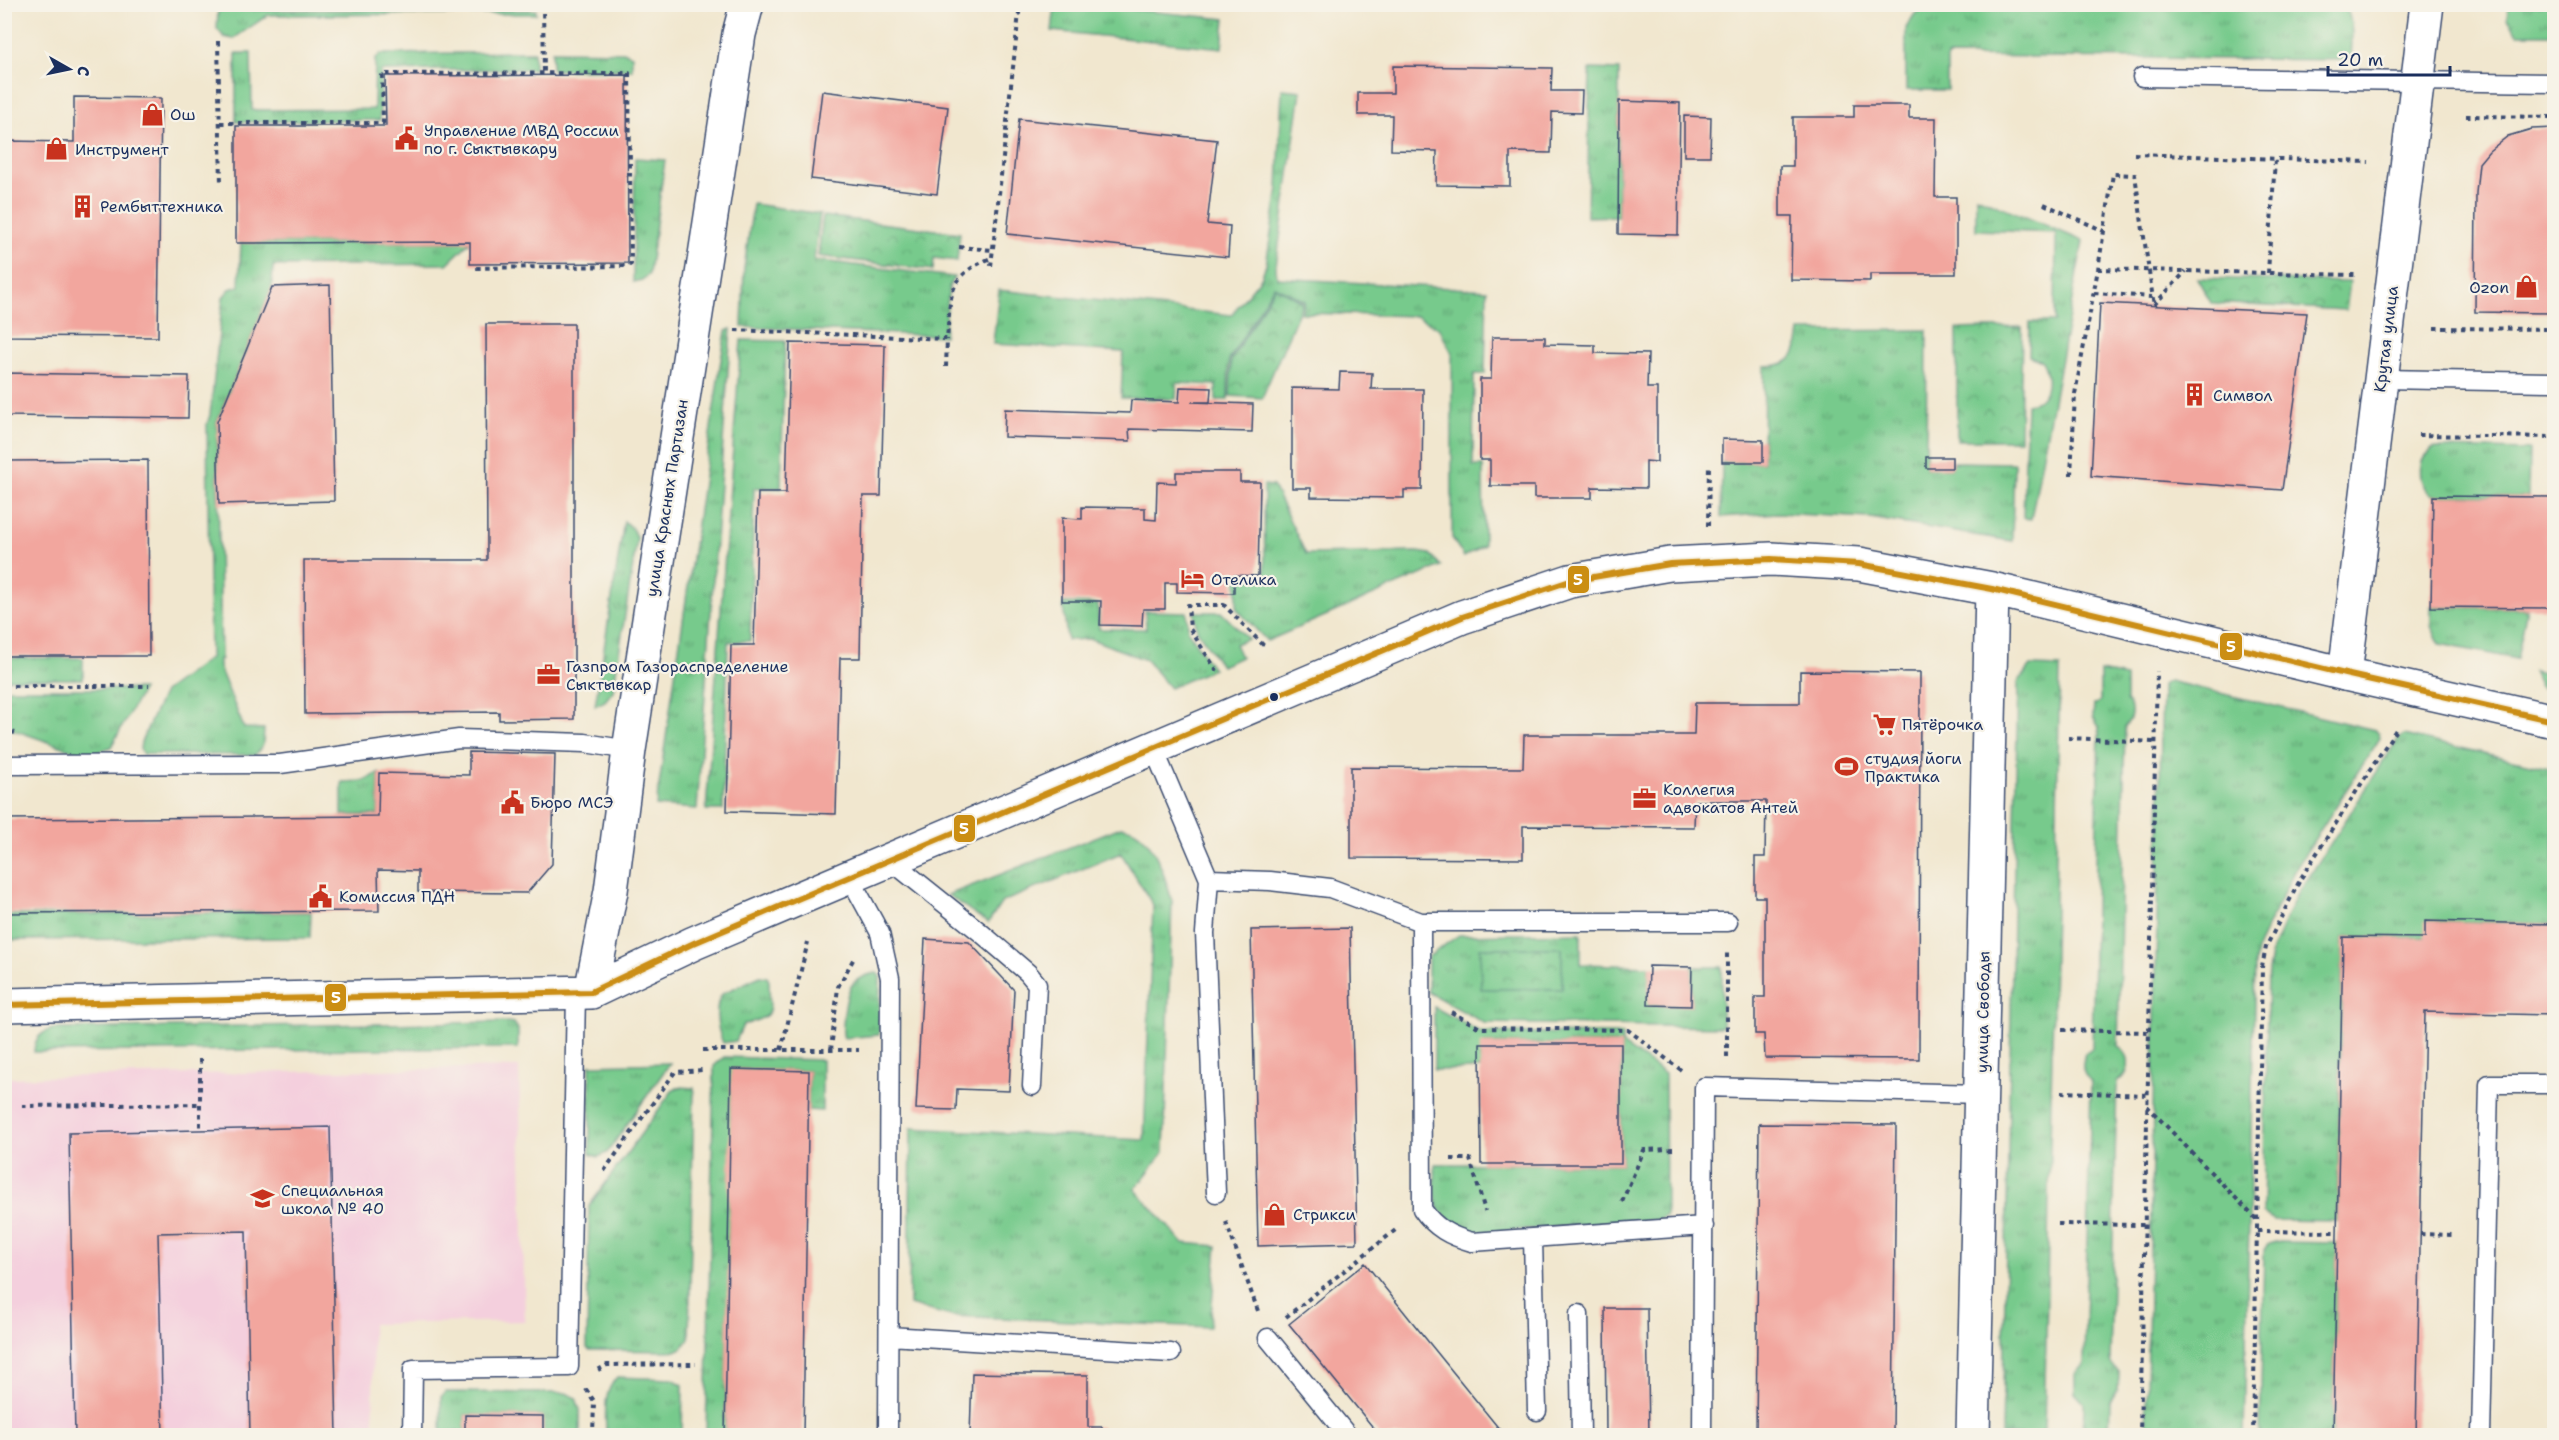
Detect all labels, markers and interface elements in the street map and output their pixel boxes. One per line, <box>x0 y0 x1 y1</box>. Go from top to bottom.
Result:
north arrow <box>39 39 99 99</box>
scale bar <box>2328 39 2450 77</box>
text: 20 m <box>2337 48 2383 72</box>
text: С <box>72 65 94 78</box>
shop icon: Ош <box>139 101 165 127</box>
place label: Ош <box>170 104 196 125</box>
place label: Управление МВД России по г. Сыктывкару <box>424 120 619 159</box>
public building icon: Управление МВД России по г. Сыктывкару <box>393 126 419 152</box>
shop icon: Инструмент <box>44 136 70 162</box>
place label: Инструмент <box>75 139 170 160</box>
building icon: Рембыттехника <box>69 193 95 219</box>
place label: Рембыттехника <box>100 196 223 217</box>
shop icon: Ozon <box>2514 274 2540 300</box>
place label: Ozon <box>2469 277 2509 298</box>
street label: Крутая улица <box>2369 284 2403 394</box>
building icon: Символ <box>2182 382 2208 408</box>
place label: Символ <box>2213 385 2273 406</box>
street label: улица Красных Партизан <box>641 398 693 598</box>
line badge: 5 <box>1567 565 1590 594</box>
hotel icon: Отелика <box>1180 566 1206 592</box>
place label: Отелика <box>1211 569 1277 590</box>
text: 5 <box>1573 569 1583 590</box>
line badge: 5 <box>2219 632 2243 661</box>
text: 5 <box>2226 636 2236 657</box>
place label: Газпром Газораспределение Сыктывкар <box>566 656 789 695</box>
office icon: Газпром Газораспределение Сыктывкар <box>535 662 561 688</box>
unlabelled marker <box>1268 691 1280 703</box>
supermarket icon: Пятёрочка <box>1871 711 1897 737</box>
place label: Пятёрочка <box>1902 714 1983 735</box>
place label: студия йоги Практика <box>1865 748 1962 787</box>
sports icon: студия йоги Практика <box>1834 754 1860 780</box>
place label: Коллегия адвокатов Антей <box>1663 779 1798 818</box>
office icon: Коллегия адвокатов Антей <box>1632 785 1658 811</box>
public building icon: Бюро МСЭ <box>499 789 525 815</box>
place label: Бюро МСЭ <box>530 792 613 813</box>
line badge: 5 <box>953 814 976 843</box>
text: 5 <box>959 818 969 839</box>
public building icon: Комиссия ПДН <box>308 883 334 909</box>
place label: Комиссия ПДН <box>339 886 455 907</box>
street label: улица Свободы <box>1971 951 1995 1073</box>
line badge: 5 <box>324 983 347 1012</box>
text: 5 <box>331 987 341 1008</box>
place label: Специальная школа № 40 <box>281 1180 384 1219</box>
school or university icon: Специальная школа № 40 <box>250 1186 276 1212</box>
shop icon: Стрикси <box>1262 1201 1288 1227</box>
place label: Стрикси <box>1293 1204 1356 1225</box>

